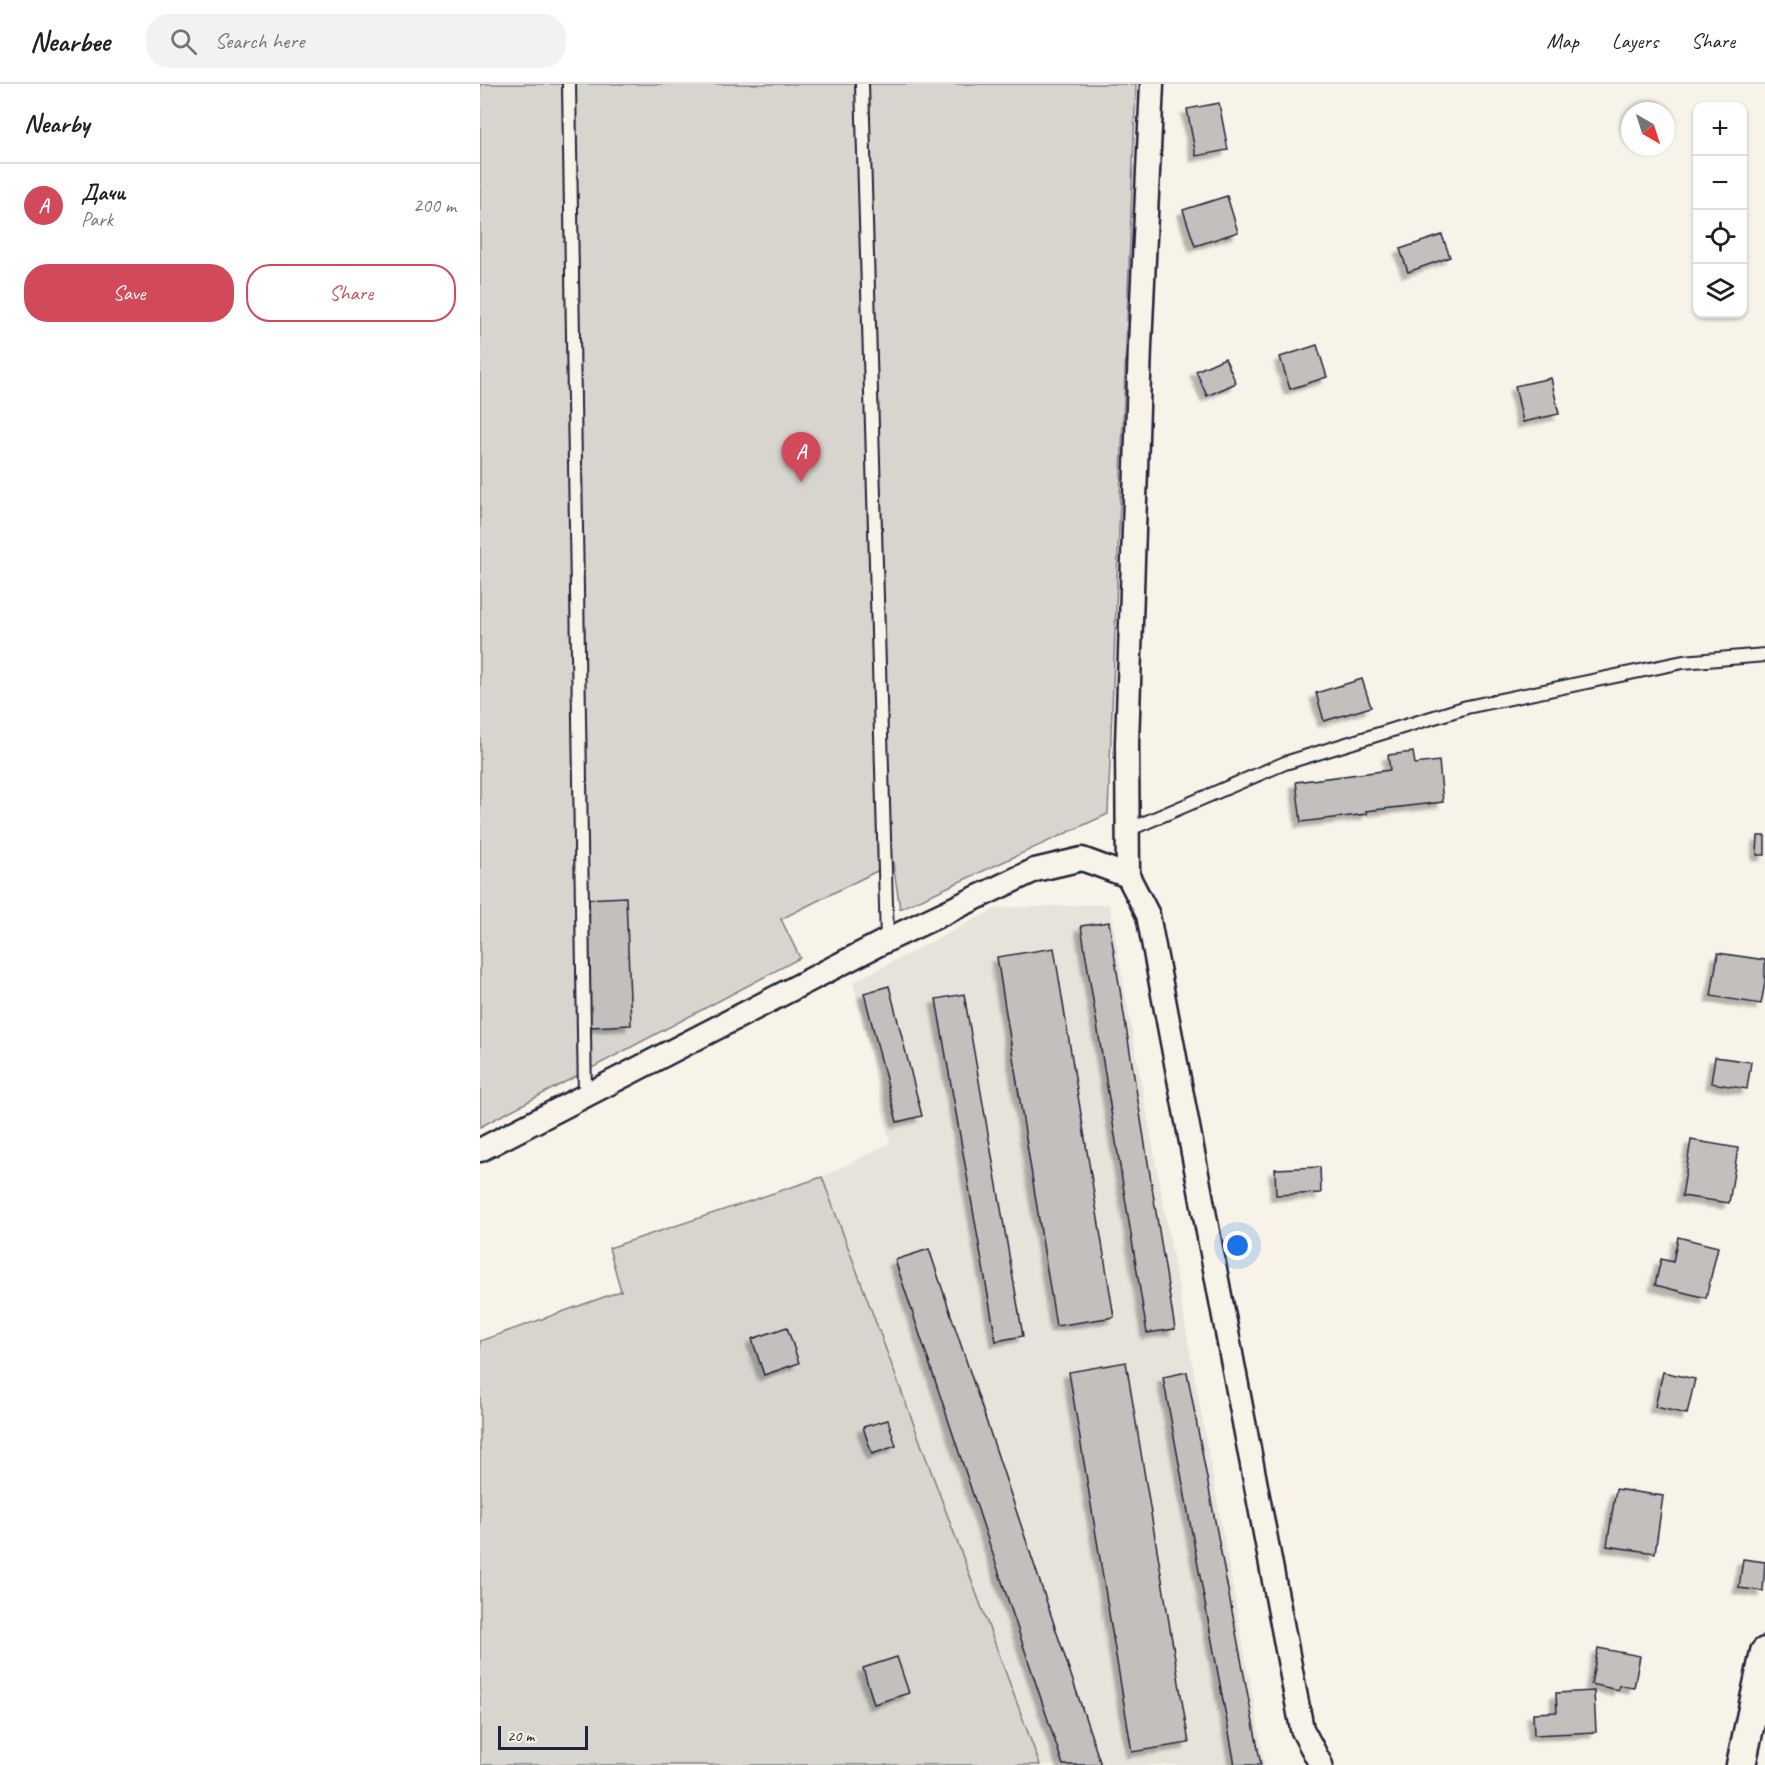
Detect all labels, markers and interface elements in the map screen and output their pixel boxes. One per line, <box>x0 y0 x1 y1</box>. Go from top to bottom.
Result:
search box <box>146 14 566 68</box>
text: Nearbee <box>30 24 110 59</box>
icon: search <box>167 25 200 58</box>
text: Search here <box>215 27 304 55</box>
text: Map <box>1546 28 1579 54</box>
text: Layers <box>1612 28 1658 54</box>
text: Share <box>1691 28 1735 54</box>
north arrow <box>1621 102 1675 156</box>
map controls <box>1693 102 1747 318</box>
button: + <box>1693 102 1747 156</box>
text: Nearby <box>24 107 89 140</box>
button: − <box>1693 156 1747 210</box>
text: Дачи <box>81 179 126 207</box>
text: A <box>38 193 49 218</box>
text: 200 m <box>413 193 456 218</box>
text: Park <box>81 207 113 232</box>
button: locate <box>1693 210 1747 264</box>
button: Save <box>24 264 234 322</box>
button: Share <box>246 264 456 322</box>
button: layers <box>1693 264 1747 318</box>
pin: A <box>782 432 820 482</box>
your location <box>1223 1231 1252 1260</box>
scale bar <box>498 1723 588 1750</box>
text: 20 m <box>507 1726 534 1746</box>

